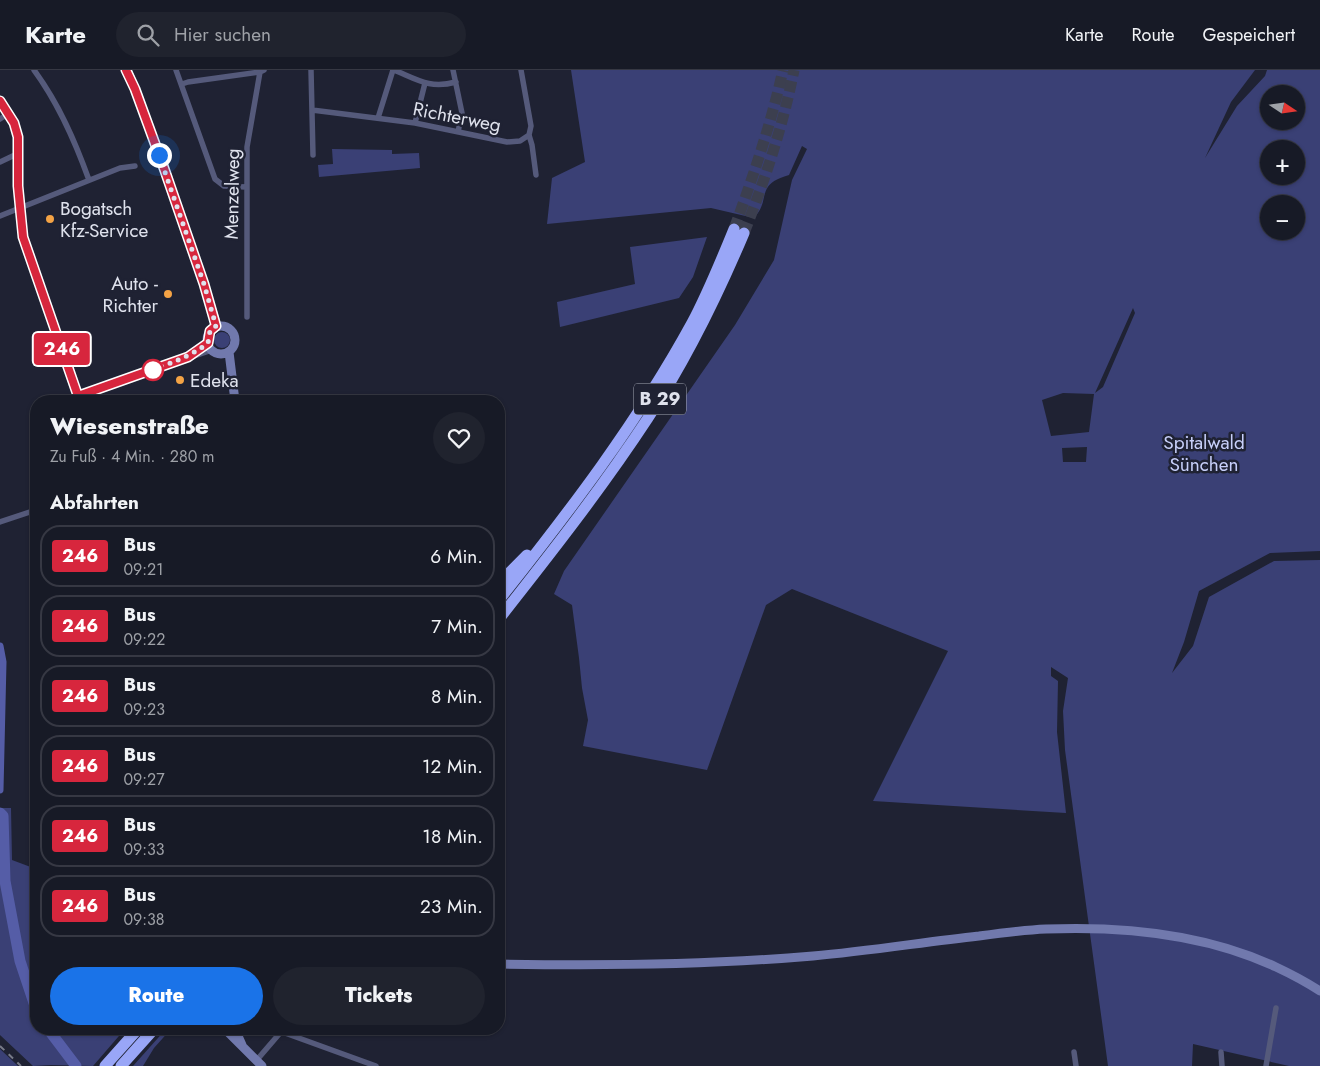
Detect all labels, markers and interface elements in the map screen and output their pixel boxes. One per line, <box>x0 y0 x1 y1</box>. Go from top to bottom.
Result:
search box <box>116 12 466 57</box>
text: Karte <box>25 17 86 52</box>
icon: search <box>134 21 162 49</box>
text: Hier suchen <box>174 21 271 48</box>
text: Karte <box>1065 22 1104 48</box>
text: Route <box>1132 22 1174 48</box>
text: Gespeichert <box>1202 22 1295 48</box>
north arrow <box>1260 85 1305 130</box>
map controls <box>1260 85 1305 240</box>
street label: Richterweg <box>411 95 503 139</box>
button: + <box>1260 140 1305 185</box>
your location <box>147 143 172 168</box>
street label: Menzelweg <box>218 148 246 240</box>
place label: Bogatsch Kfz-Service <box>60 195 149 244</box>
button: − <box>1260 195 1305 240</box>
marker: Bogatsch Kfz-Service <box>44 213 56 225</box>
place label: Auto - Richter <box>103 270 158 319</box>
marker: Auto - Richter <box>162 288 174 300</box>
line badge: 246 <box>33 333 91 365</box>
text: 246 <box>44 336 80 362</box>
unlabelled marker <box>142 359 164 381</box>
place label: Edeka <box>190 367 239 394</box>
marker: Edeka <box>174 374 186 386</box>
road number: B 29 <box>634 384 686 414</box>
text: Wiesenstraße <box>50 408 209 443</box>
button: heart <box>433 412 485 464</box>
park label: Spitalwald Sünchen <box>1163 429 1245 478</box>
text: Zu Fuß · 4 Min. · 280 m <box>50 445 215 468</box>
text: Abfahrten <box>50 489 139 516</box>
text: Bus <box>123 531 156 558</box>
text: 246 <box>62 543 98 569</box>
text: 6 Min. <box>430 543 483 570</box>
text: 09:21 <box>123 558 163 581</box>
text: Bus <box>123 601 156 628</box>
text: 246 <box>62 613 98 639</box>
text: 7 Min. <box>431 613 483 640</box>
text: 09:22 <box>123 628 165 651</box>
text: Bus <box>123 671 156 698</box>
text: 246 <box>62 683 98 709</box>
text: 8 Min. <box>431 683 483 710</box>
text: 09:23 <box>123 698 165 721</box>
text: Bus <box>123 741 156 768</box>
text: 246 <box>62 753 98 779</box>
text: 12 Min. <box>422 753 483 780</box>
text: 09:27 <box>123 768 165 791</box>
text: Bus <box>123 811 156 838</box>
text: 246 <box>62 823 98 849</box>
text: 18 Min. <box>422 823 483 850</box>
text: 09:33 <box>123 838 165 861</box>
text: Bus <box>123 881 156 908</box>
text: 246 <box>62 893 98 919</box>
text: 23 Min. <box>420 893 483 920</box>
text: 09:38 <box>123 908 165 931</box>
button: Route <box>50 967 263 1025</box>
button: Tickets <box>273 967 485 1025</box>

